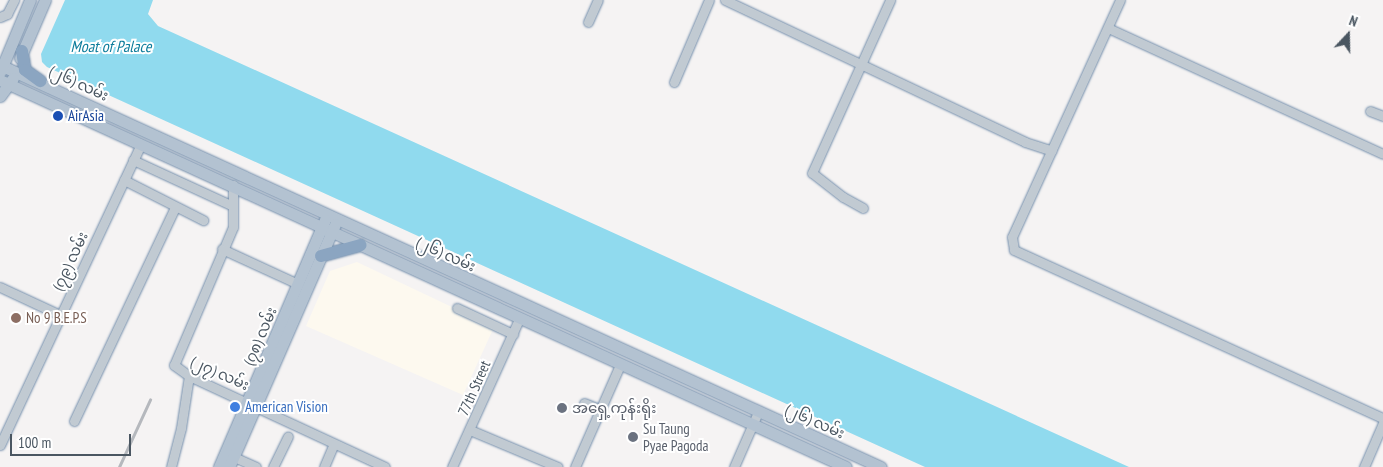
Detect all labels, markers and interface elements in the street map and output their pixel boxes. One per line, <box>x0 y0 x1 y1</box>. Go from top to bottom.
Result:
north arrow <box>1323 10 1373 60</box>
text: N <box>1347 11 1360 31</box>
water label: Moat of Palace <box>71 36 151 56</box>
street label: (၂၆) လမ်း <box>47 61 111 105</box>
place label: AirAsia <box>68 107 104 125</box>
marker: AirAsia <box>52 110 64 122</box>
street label: (၇၉) လမ်း <box>49 229 91 293</box>
street label: (၂၆) လမ်း <box>413 233 479 275</box>
street label: (၇၈) လမ်း <box>240 304 280 368</box>
place label: No 9 B.E.P.S <box>26 309 87 327</box>
marker: No 9 B.E.P.S <box>10 312 22 324</box>
street label: (၂၇) လမ်း <box>188 352 252 394</box>
street label: 77th Street <box>454 358 494 418</box>
place label: American Vision <box>245 398 328 416</box>
place label: အရှေ့ကုန်းရိုး <box>572 399 656 417</box>
street label: (၂၆) လမ်း <box>782 400 848 442</box>
marker: American Vision <box>229 401 241 413</box>
marker: အရှေ့ကုန်းရိုး <box>556 402 568 414</box>
place label: Su Taung Pyae Pagoda <box>643 419 709 454</box>
scale bar <box>12 424 134 456</box>
marker: Su Taung Pyae Pagoda <box>627 431 639 443</box>
text: 100 m <box>18 433 51 452</box>

